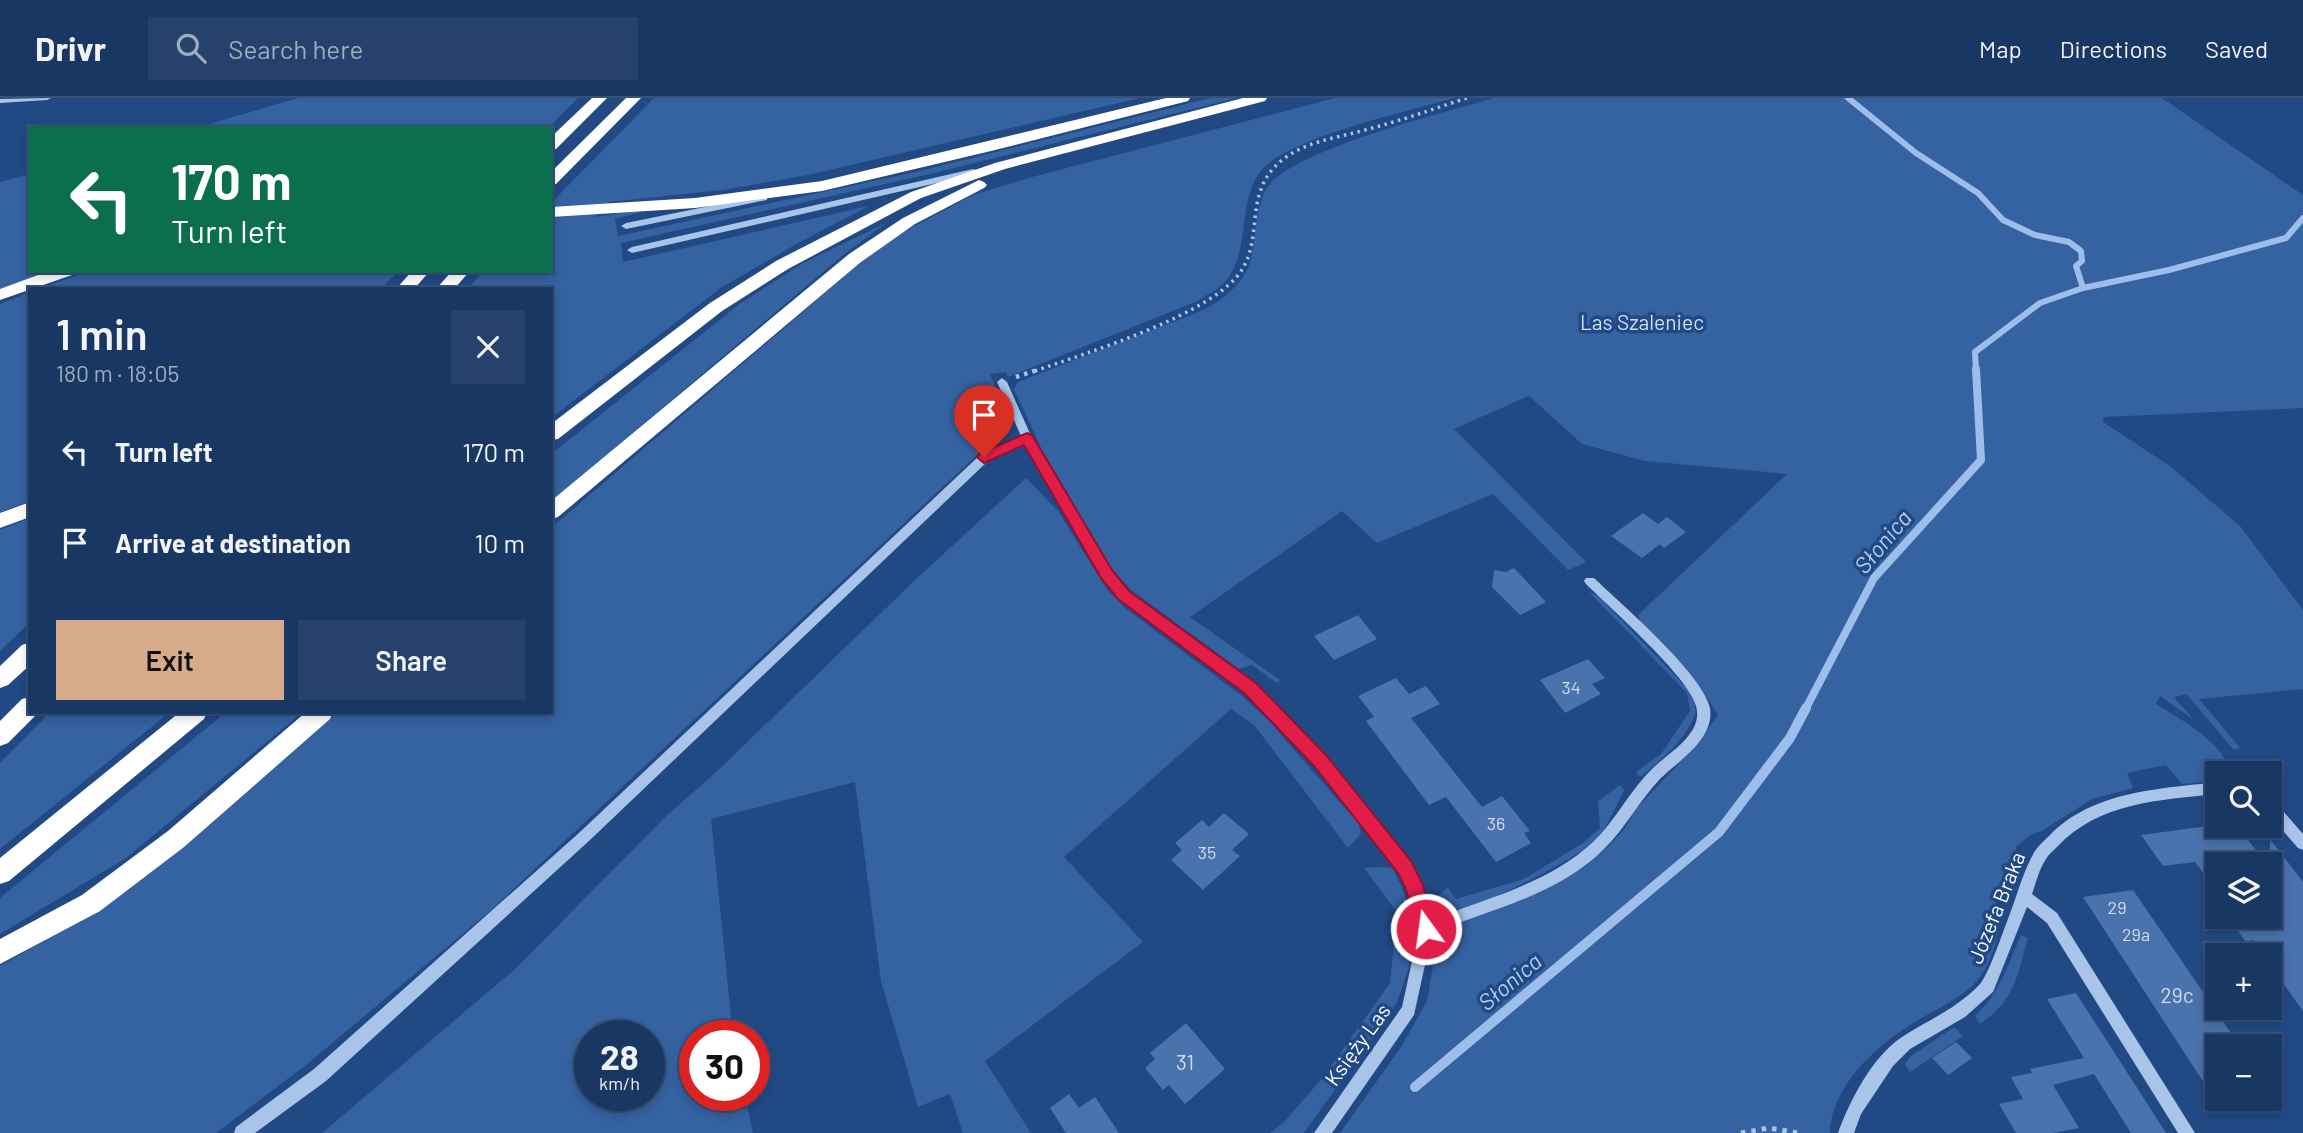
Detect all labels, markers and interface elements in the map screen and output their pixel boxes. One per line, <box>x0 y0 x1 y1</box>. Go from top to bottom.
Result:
search box <box>148 17 638 80</box>
text: Drivr <box>35 28 106 68</box>
icon: search <box>172 29 210 67</box>
text: Search here <box>228 33 363 64</box>
text: Map <box>1979 34 2022 63</box>
text: Directions <box>2060 34 2167 63</box>
text: Saved <box>2205 34 2268 63</box>
text: 170 m <box>171 151 291 210</box>
icon: left <box>56 154 147 245</box>
text: Turn left <box>171 211 288 249</box>
text: 1 min <box>56 308 148 358</box>
park label: Las Szaleniec <box>1580 309 1704 334</box>
button: close <box>451 310 525 384</box>
text: 180 m · 18:05 <box>56 359 179 387</box>
pin <box>954 385 1014 457</box>
icon: arrive <box>965 396 1003 434</box>
icon: left <box>56 433 94 471</box>
text: Turn left <box>115 436 213 467</box>
text: 170 m <box>462 436 525 467</box>
water label: Słonica <box>1848 504 1917 579</box>
icon: arrive <box>56 524 94 562</box>
text: Arrive at destination <box>115 527 351 558</box>
text: 10 m <box>475 527 525 558</box>
button: Exit <box>56 620 284 700</box>
button: Share <box>298 620 525 700</box>
house number: 34 <box>1561 676 1581 698</box>
map controls <box>2205 761 2282 1111</box>
button: search <box>2205 761 2282 838</box>
house number: 36 <box>1487 812 1505 834</box>
house number: 35 <box>1198 841 1216 863</box>
street label: Józefa Braka <box>1962 848 2029 967</box>
button: layers <box>2205 852 2282 929</box>
position arrow <box>1389 892 1463 966</box>
house number: 29 <box>2107 896 2127 918</box>
house number: 29a <box>2122 923 2150 945</box>
button: + <box>2205 943 2282 1020</box>
water label: Słonica <box>1472 947 1547 1016</box>
house number: 29c <box>2160 982 2194 1007</box>
street label: Księży Las <box>1319 998 1395 1090</box>
speed limit sign: 30 <box>679 1020 770 1111</box>
button: − <box>2205 1034 2282 1111</box>
text: 28 <box>600 1035 639 1077</box>
house number: 31 <box>1176 1049 1194 1074</box>
text: km/h <box>599 1072 640 1094</box>

